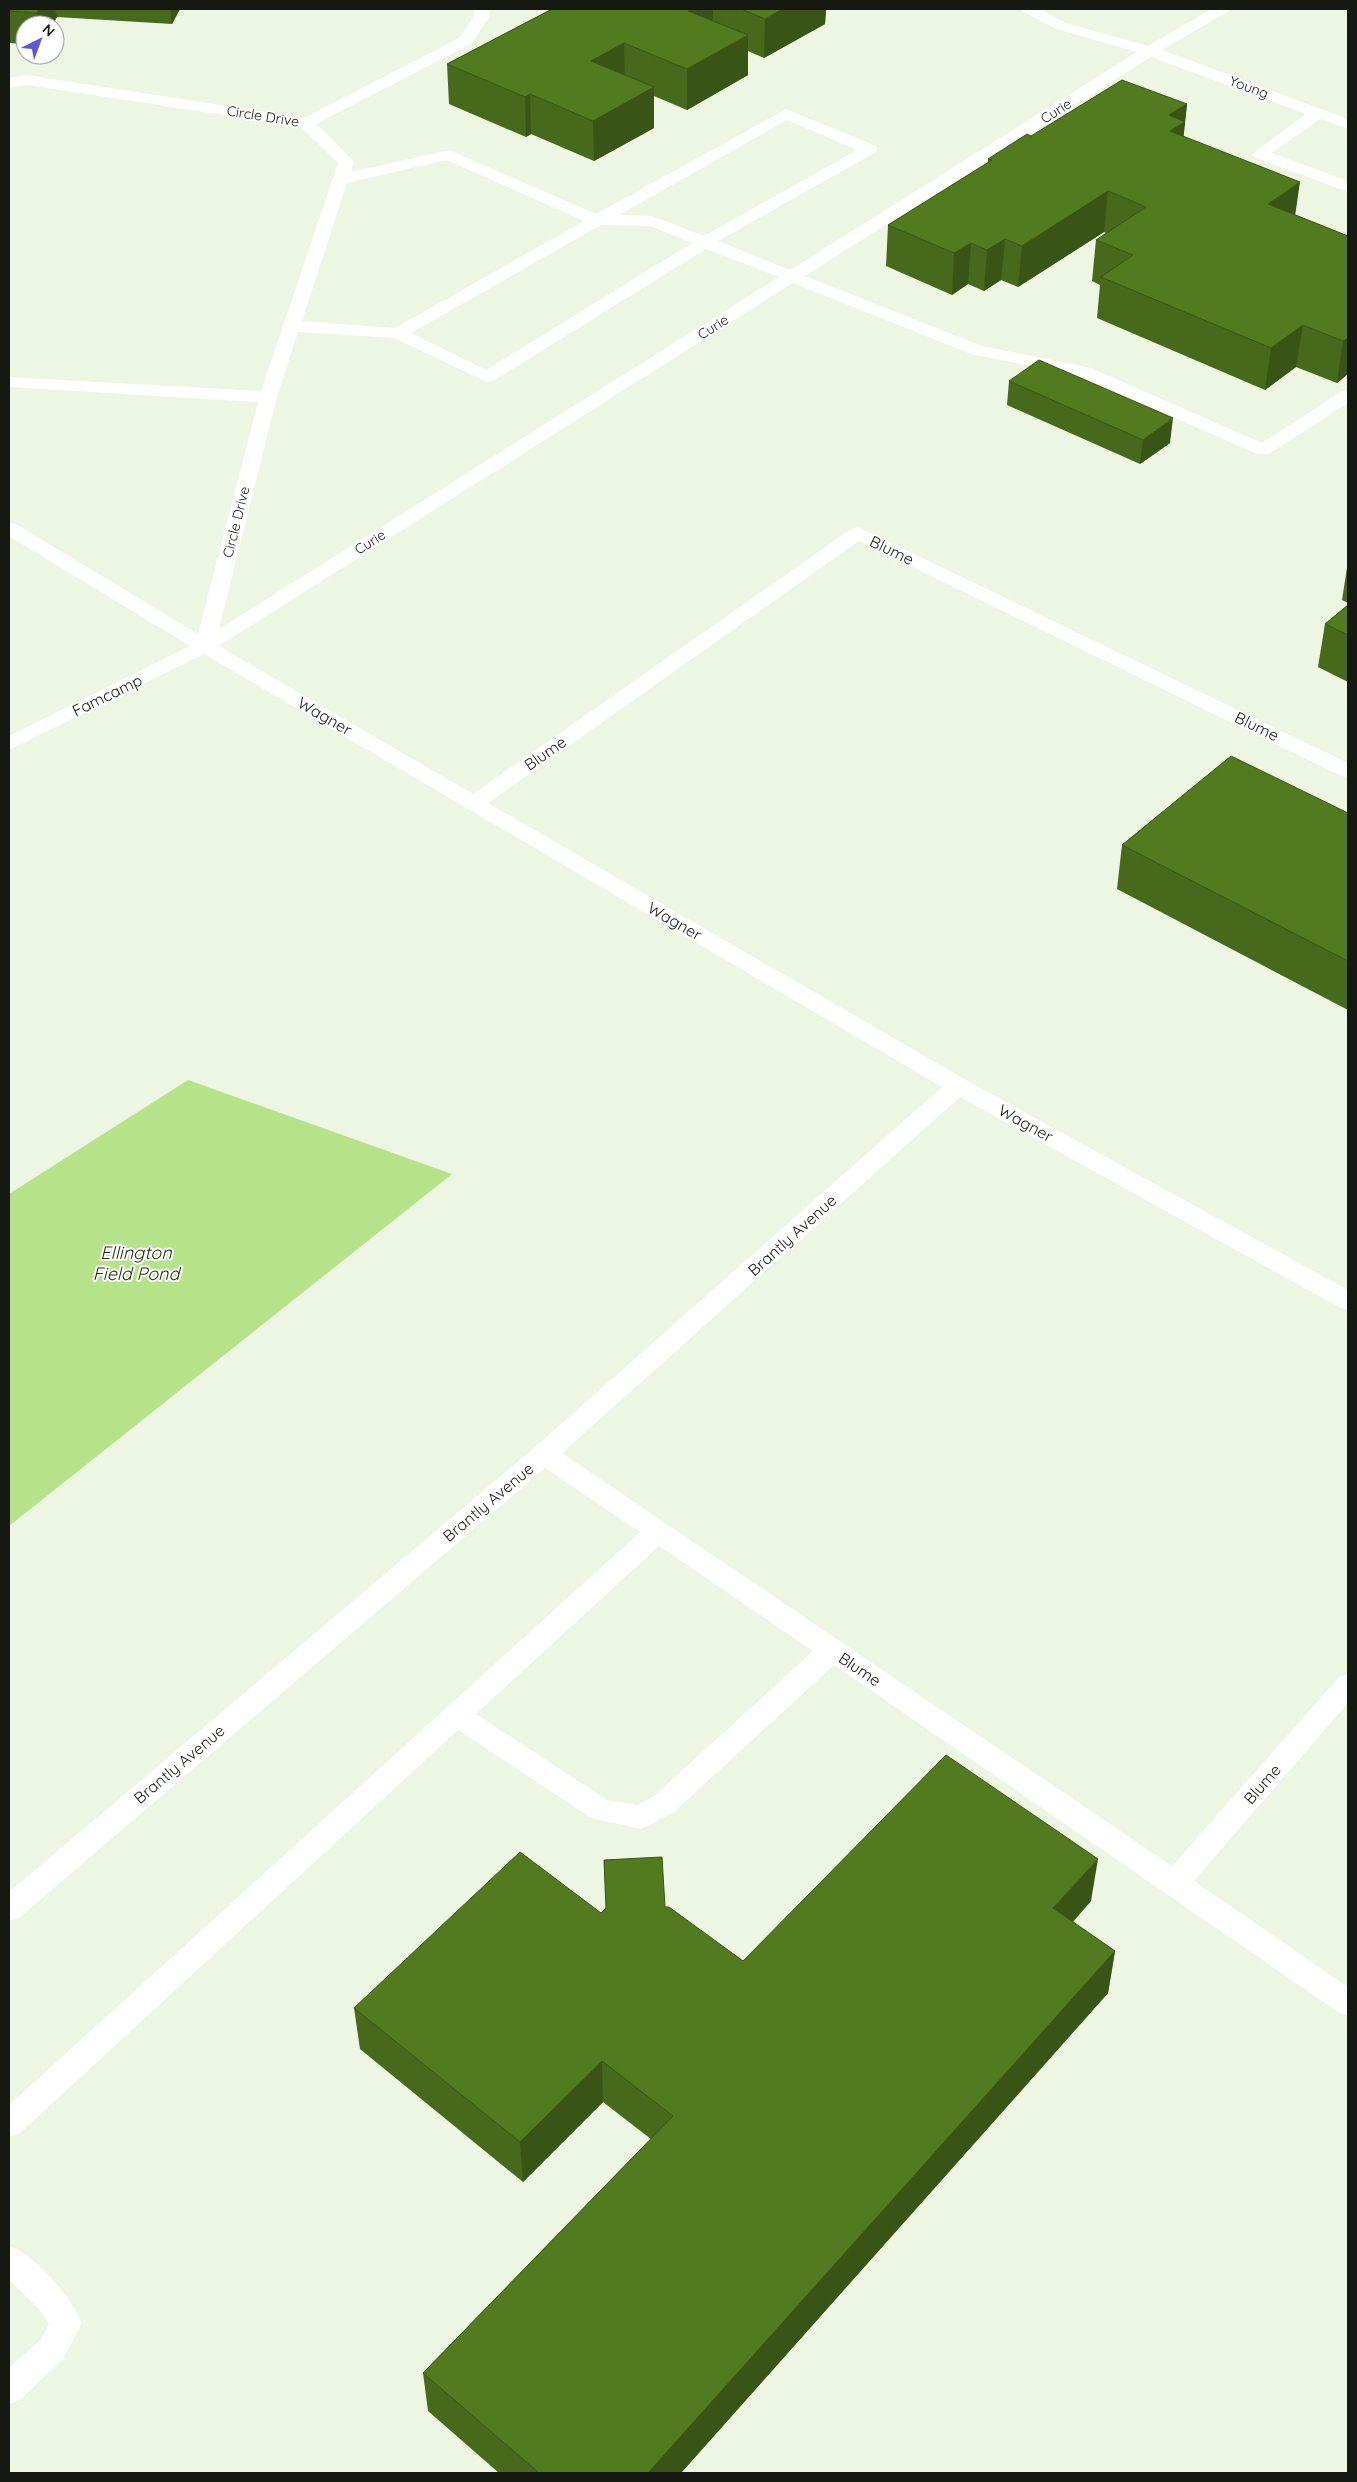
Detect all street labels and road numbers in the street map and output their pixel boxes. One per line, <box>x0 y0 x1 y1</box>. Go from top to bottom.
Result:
street label: Young <box>1227 72 1271 102</box>
street label: Curie <box>1037 94 1075 127</box>
street label: Circle Drive <box>226 101 301 131</box>
street label: Curie <box>694 310 732 343</box>
street label: Circle Drive <box>218 484 254 560</box>
street label: Curie <box>351 525 389 558</box>
street label: Blume <box>867 531 917 569</box>
street label: Famcamp <box>69 670 145 720</box>
street label: Wagner <box>294 692 356 740</box>
street label: Blume <box>1232 707 1282 745</box>
street label: Blume <box>520 731 570 775</box>
street label: Wagner <box>644 897 706 945</box>
street label: Wagner <box>995 1100 1057 1146</box>
street label: Brantly Avenue <box>744 1190 840 1280</box>
street label: Brantly Avenue <box>439 1458 537 1546</box>
street label: Blume <box>835 1648 885 1690</box>
street label: Brantly Avenue <box>130 1720 228 1808</box>
street label: Blume <box>1239 1760 1285 1808</box>

